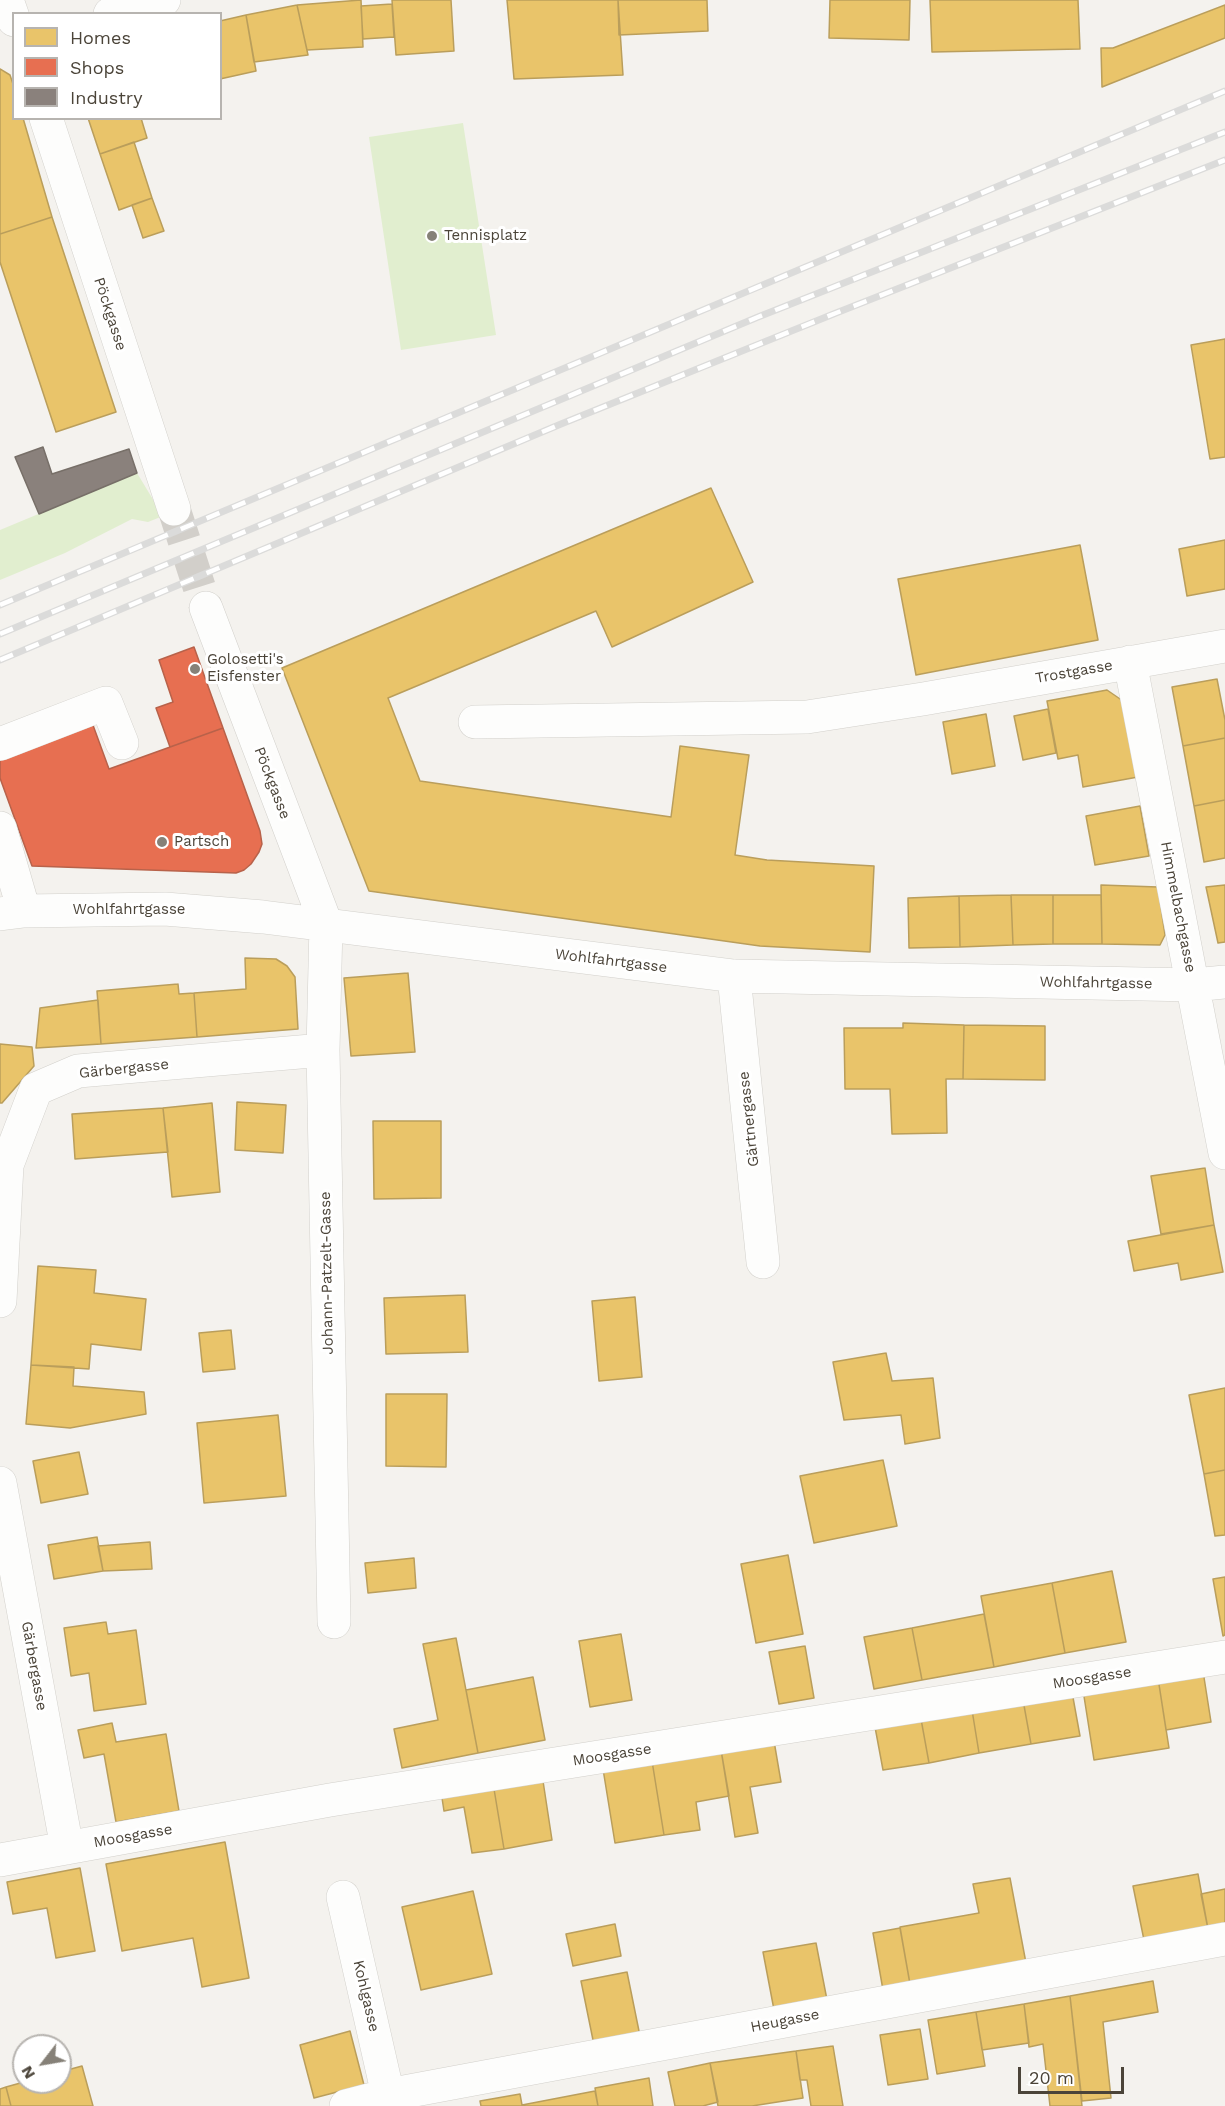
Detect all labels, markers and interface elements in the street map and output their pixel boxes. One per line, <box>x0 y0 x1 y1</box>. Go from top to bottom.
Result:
legend <box>12 12 222 120</box>
text: Homes <box>70 27 131 48</box>
text: Shops <box>70 57 124 78</box>
text: Industry <box>70 87 142 108</box>
place label: Tennisplatz <box>444 227 527 245</box>
marker: Tennisplatz <box>425 229 439 243</box>
street label: Pöckgasse <box>90 275 130 353</box>
place label: Golosetti's Eisfenster <box>207 651 284 686</box>
street label: Trostgasse <box>1034 656 1114 688</box>
marker: Golosetti's Eisfenster <box>188 662 202 676</box>
street label: Pöckgasse <box>250 744 294 822</box>
place label: Partsch <box>174 833 229 851</box>
marker: Partsch <box>155 835 169 849</box>
street label: Himmelbachgasse <box>1156 840 1200 974</box>
street label: Wohlfahrtgasse <box>73 901 185 919</box>
street label: Wohlfahrtgasse <box>554 945 668 977</box>
street label: Wohlfahrtgasse <box>1039 973 1153 993</box>
street label: Gärbergasse <box>78 1055 170 1083</box>
street label: Gärtnergasse <box>735 1070 763 1168</box>
street label: Johann-Patzelt-Gasse <box>317 1191 337 1355</box>
street label: Gärbergasse <box>17 1620 51 1712</box>
street label: Moosgasse <box>1051 1663 1133 1693</box>
street label: Moosgasse <box>571 1740 653 1770</box>
street label: Moosgasse <box>92 1820 174 1852</box>
street label: Kohlgasse <box>349 1958 383 2034</box>
street label: Heugasse <box>749 2006 821 2036</box>
north arrow <box>12 2034 72 2094</box>
scale bar <box>1021 2055 1128 2093</box>
text: N <box>17 2063 39 2082</box>
text: 20 m <box>1029 2067 1074 2088</box>

